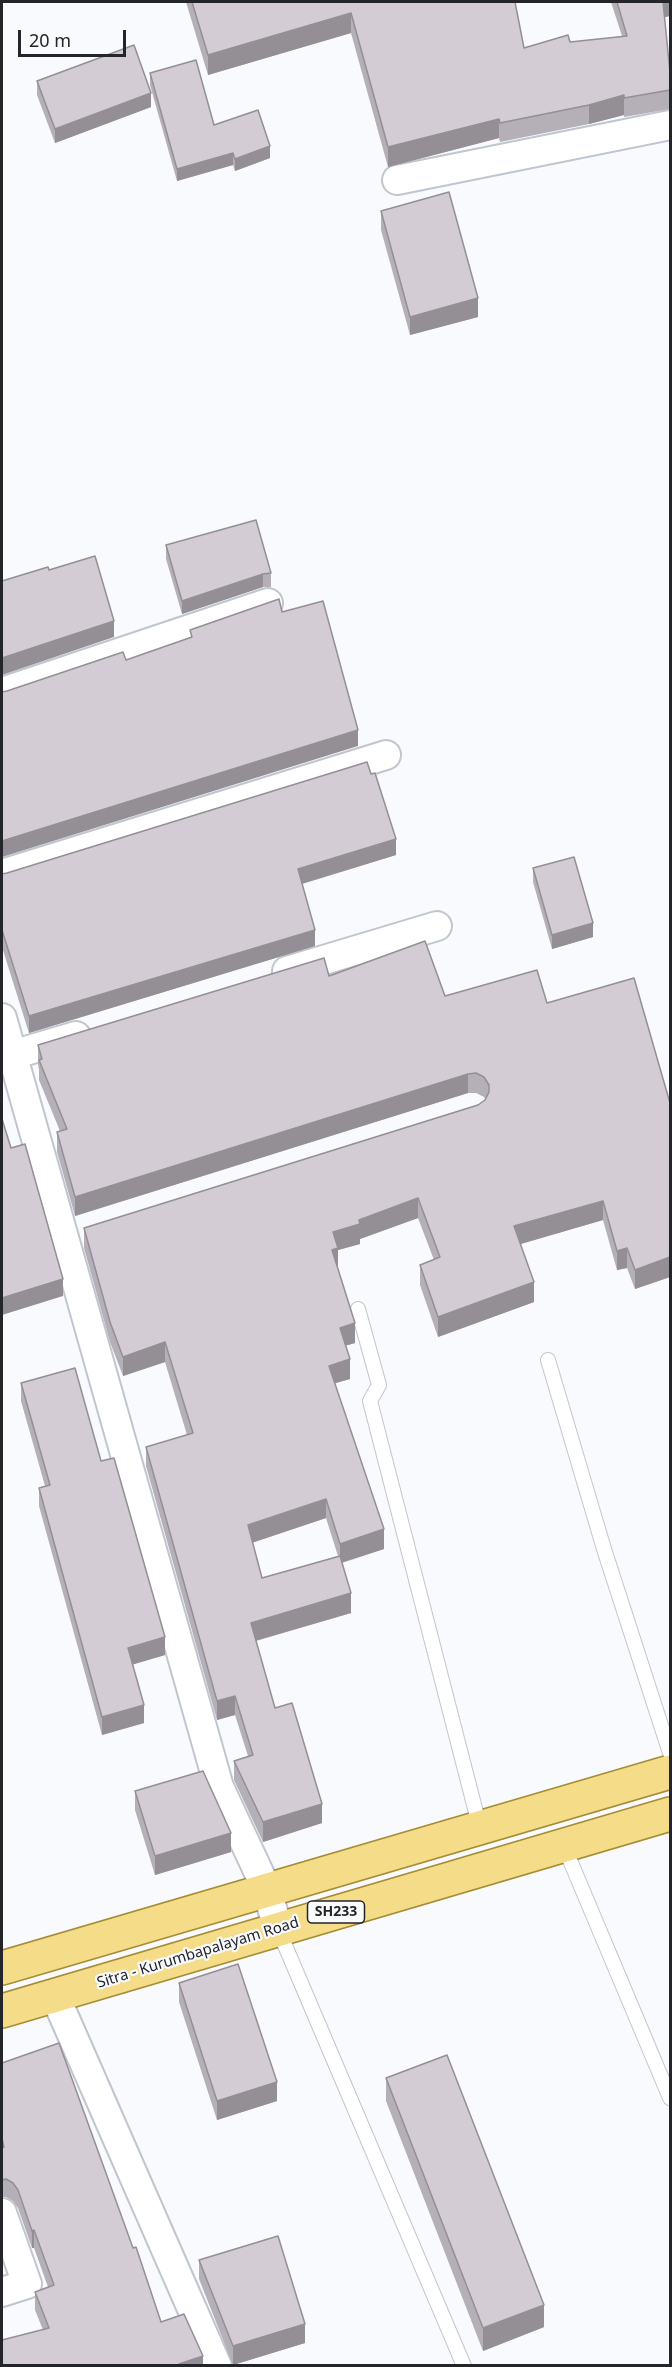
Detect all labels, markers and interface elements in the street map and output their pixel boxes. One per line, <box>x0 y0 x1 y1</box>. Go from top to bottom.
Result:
scale bar <box>21 18 129 56</box>
text: 20 m <box>29 28 71 52</box>
road number: SH233 <box>308 1901 364 1923</box>
street label: Sitra - Kurumbapalayam Road <box>95 1914 301 1992</box>

